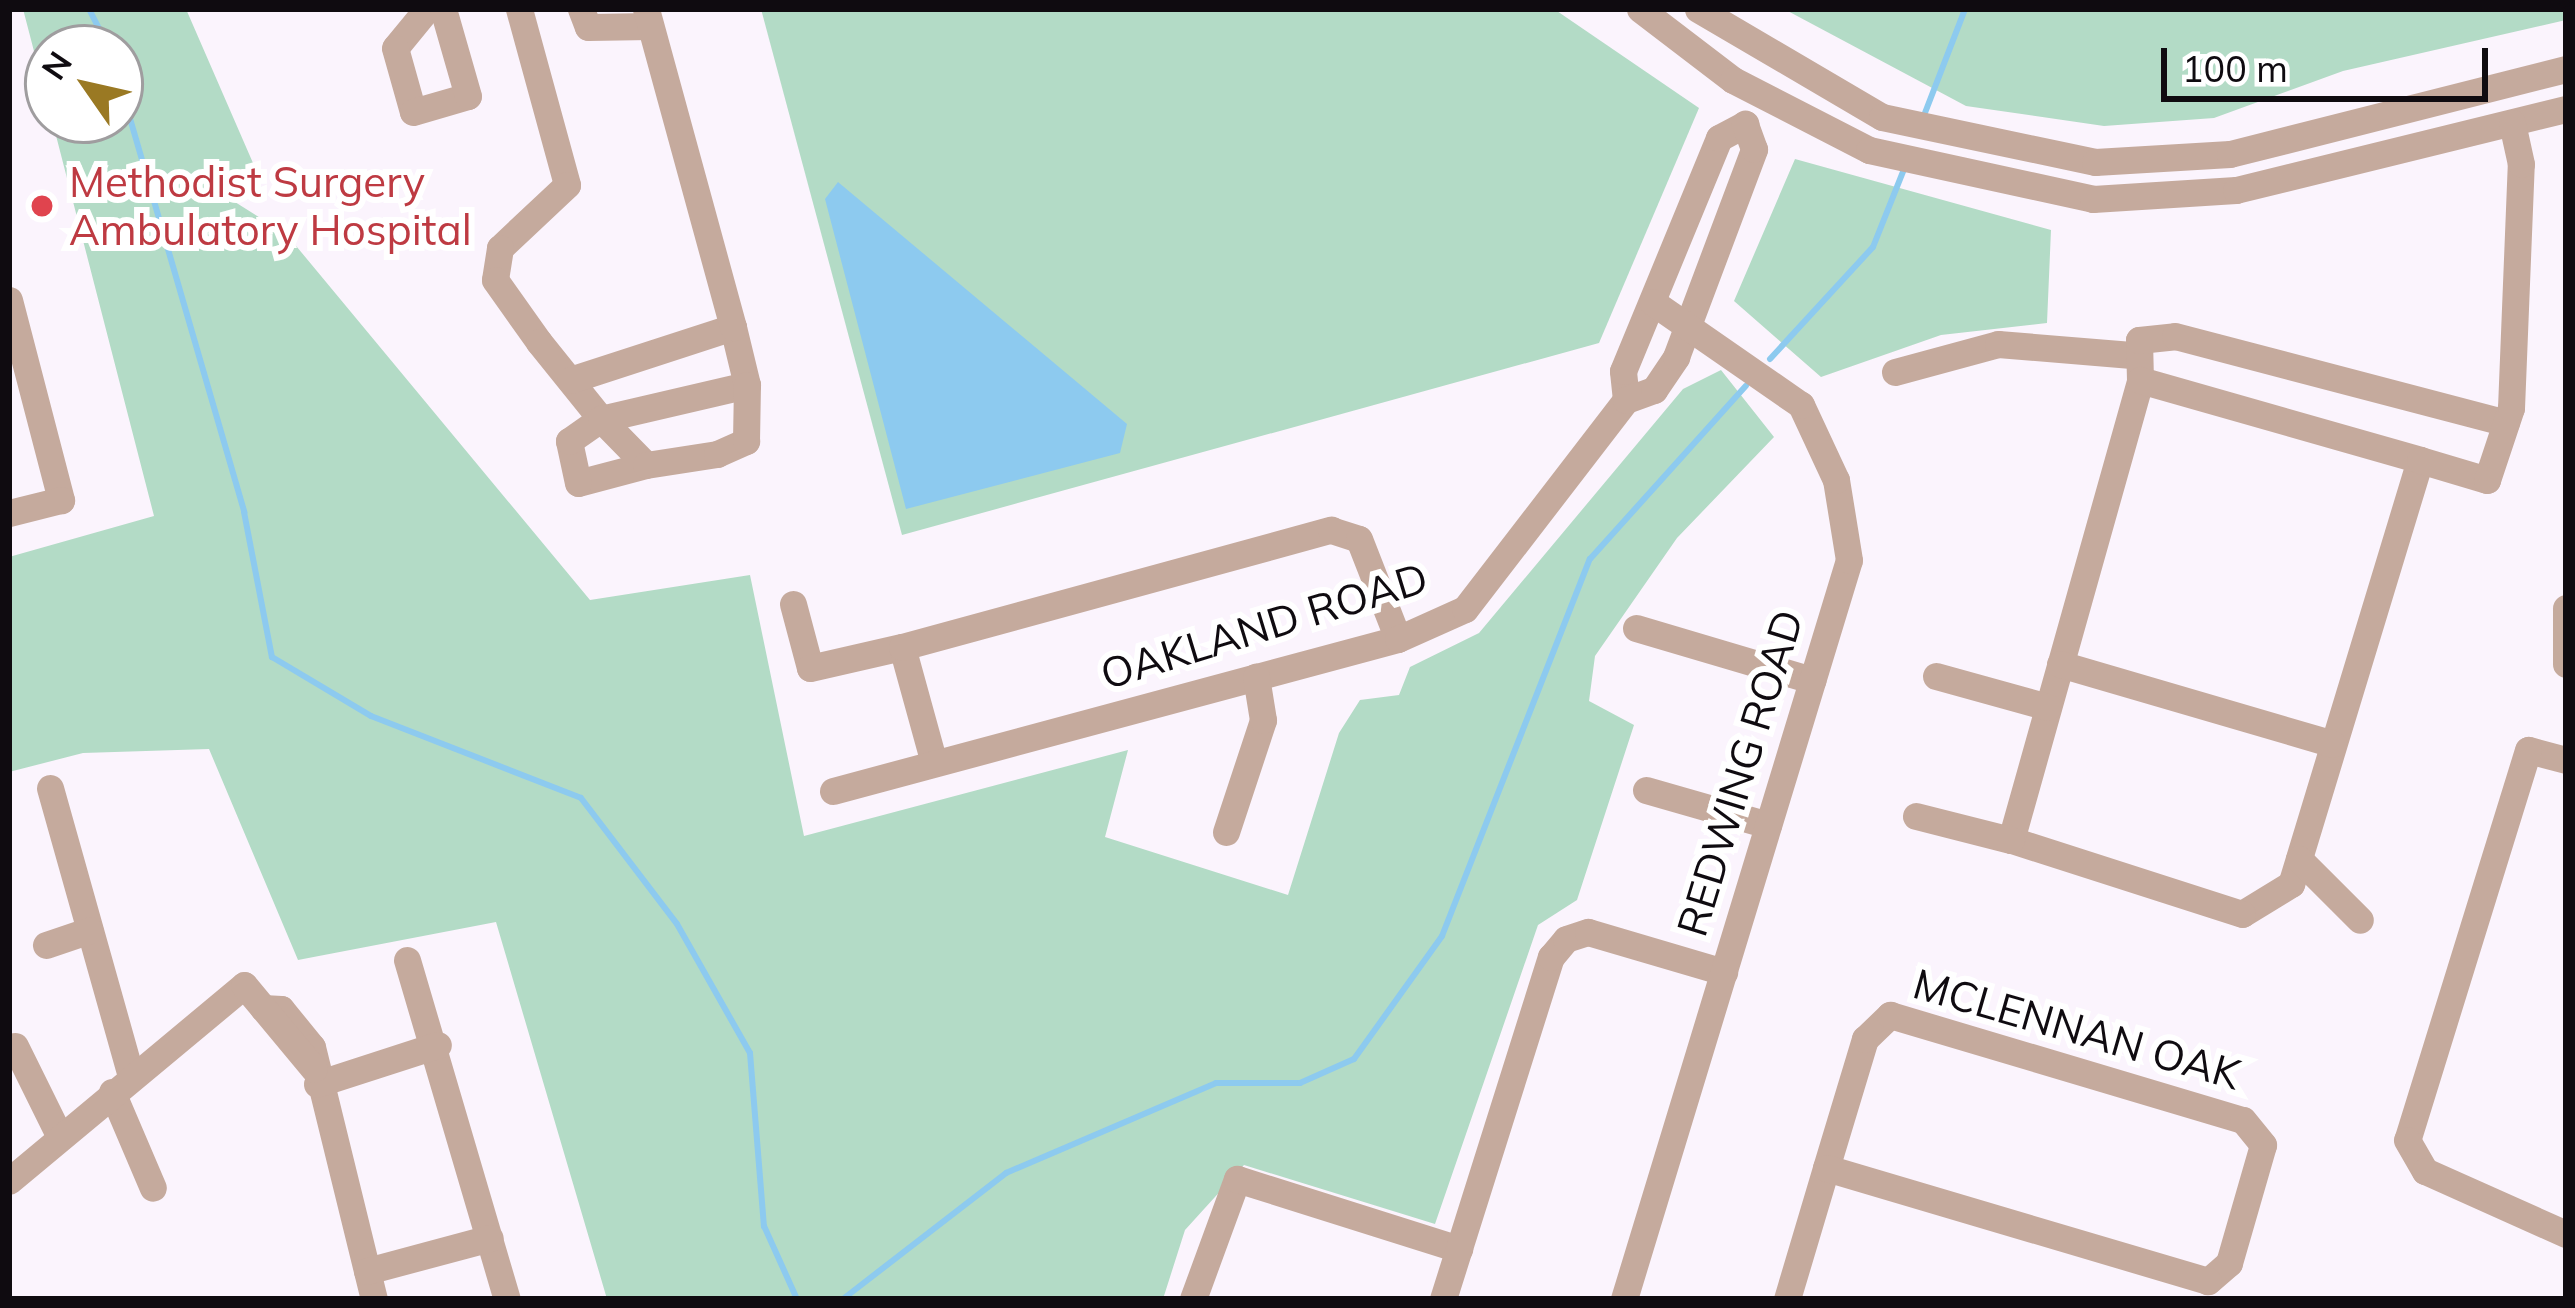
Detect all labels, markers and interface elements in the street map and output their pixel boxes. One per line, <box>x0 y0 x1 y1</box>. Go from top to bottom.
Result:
north arrow <box>24 24 144 144</box>
scale bar <box>2167 24 2494 98</box>
text: N <box>32 43 80 87</box>
text: 100 m <box>2182 46 2288 91</box>
place label: Methodist Surgery Ambulatory Hospital <box>69 157 472 255</box>
marker: Methodist Surgery Ambulatory Hospital <box>26 190 58 222</box>
street label: OAKLAND ROAD <box>1095 552 1433 700</box>
street label: REDWING ROAD <box>1666 604 1814 942</box>
street label: MCLENNAN OAK <box>1908 958 2246 1100</box>

